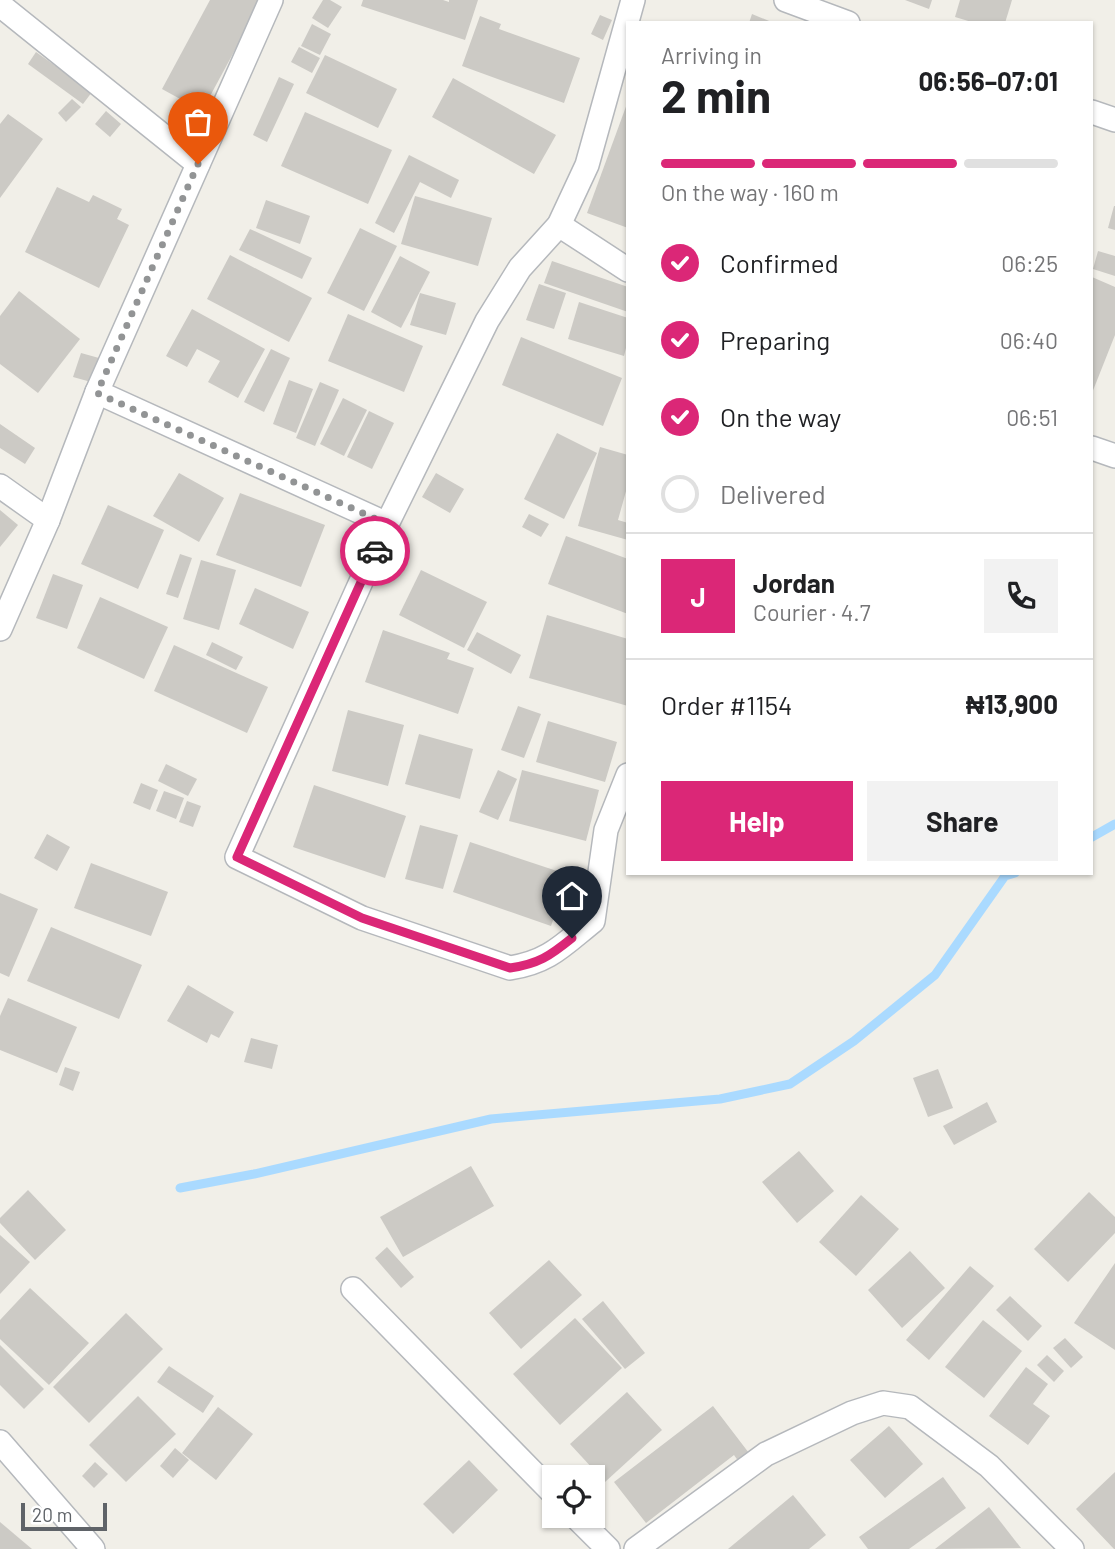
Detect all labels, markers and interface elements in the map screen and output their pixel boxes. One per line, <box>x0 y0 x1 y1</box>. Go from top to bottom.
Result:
text: Arriving in <box>661 41 762 69</box>
text: 06:56–07:01 <box>918 65 1058 96</box>
text: 2 min <box>661 67 771 122</box>
pin <box>168 92 228 164</box>
icon: bag <box>179 103 217 141</box>
text: On the way · 160 m <box>661 178 839 206</box>
icon: check <box>661 244 699 282</box>
text: Confirmed <box>720 247 839 278</box>
text: 06:25 <box>1001 249 1058 277</box>
icon: check <box>661 321 699 359</box>
text: Preparing <box>720 324 830 355</box>
text: 06:40 <box>1000 326 1058 354</box>
icon: check <box>661 398 699 436</box>
text: On the way <box>720 401 841 432</box>
text: 06:51 <box>1006 403 1058 431</box>
text: Delivered <box>720 478 826 509</box>
courier <box>340 516 410 586</box>
icon: car <box>356 532 394 570</box>
button: phone <box>984 559 1058 633</box>
text: Jordan <box>753 567 835 598</box>
text: J <box>690 581 706 612</box>
text: Courier · 4.7 <box>753 598 871 626</box>
text: ₦13,900 <box>966 688 1058 719</box>
text: Order #1154 <box>661 689 792 720</box>
button: Help <box>661 781 853 861</box>
button: Share <box>867 781 1058 861</box>
pin <box>542 866 602 938</box>
icon: home <box>553 877 591 915</box>
map controls <box>542 1465 605 1528</box>
button: locate <box>542 1465 605 1528</box>
scale bar <box>21 1500 107 1532</box>
text: 20 m <box>32 1503 72 1526</box>

